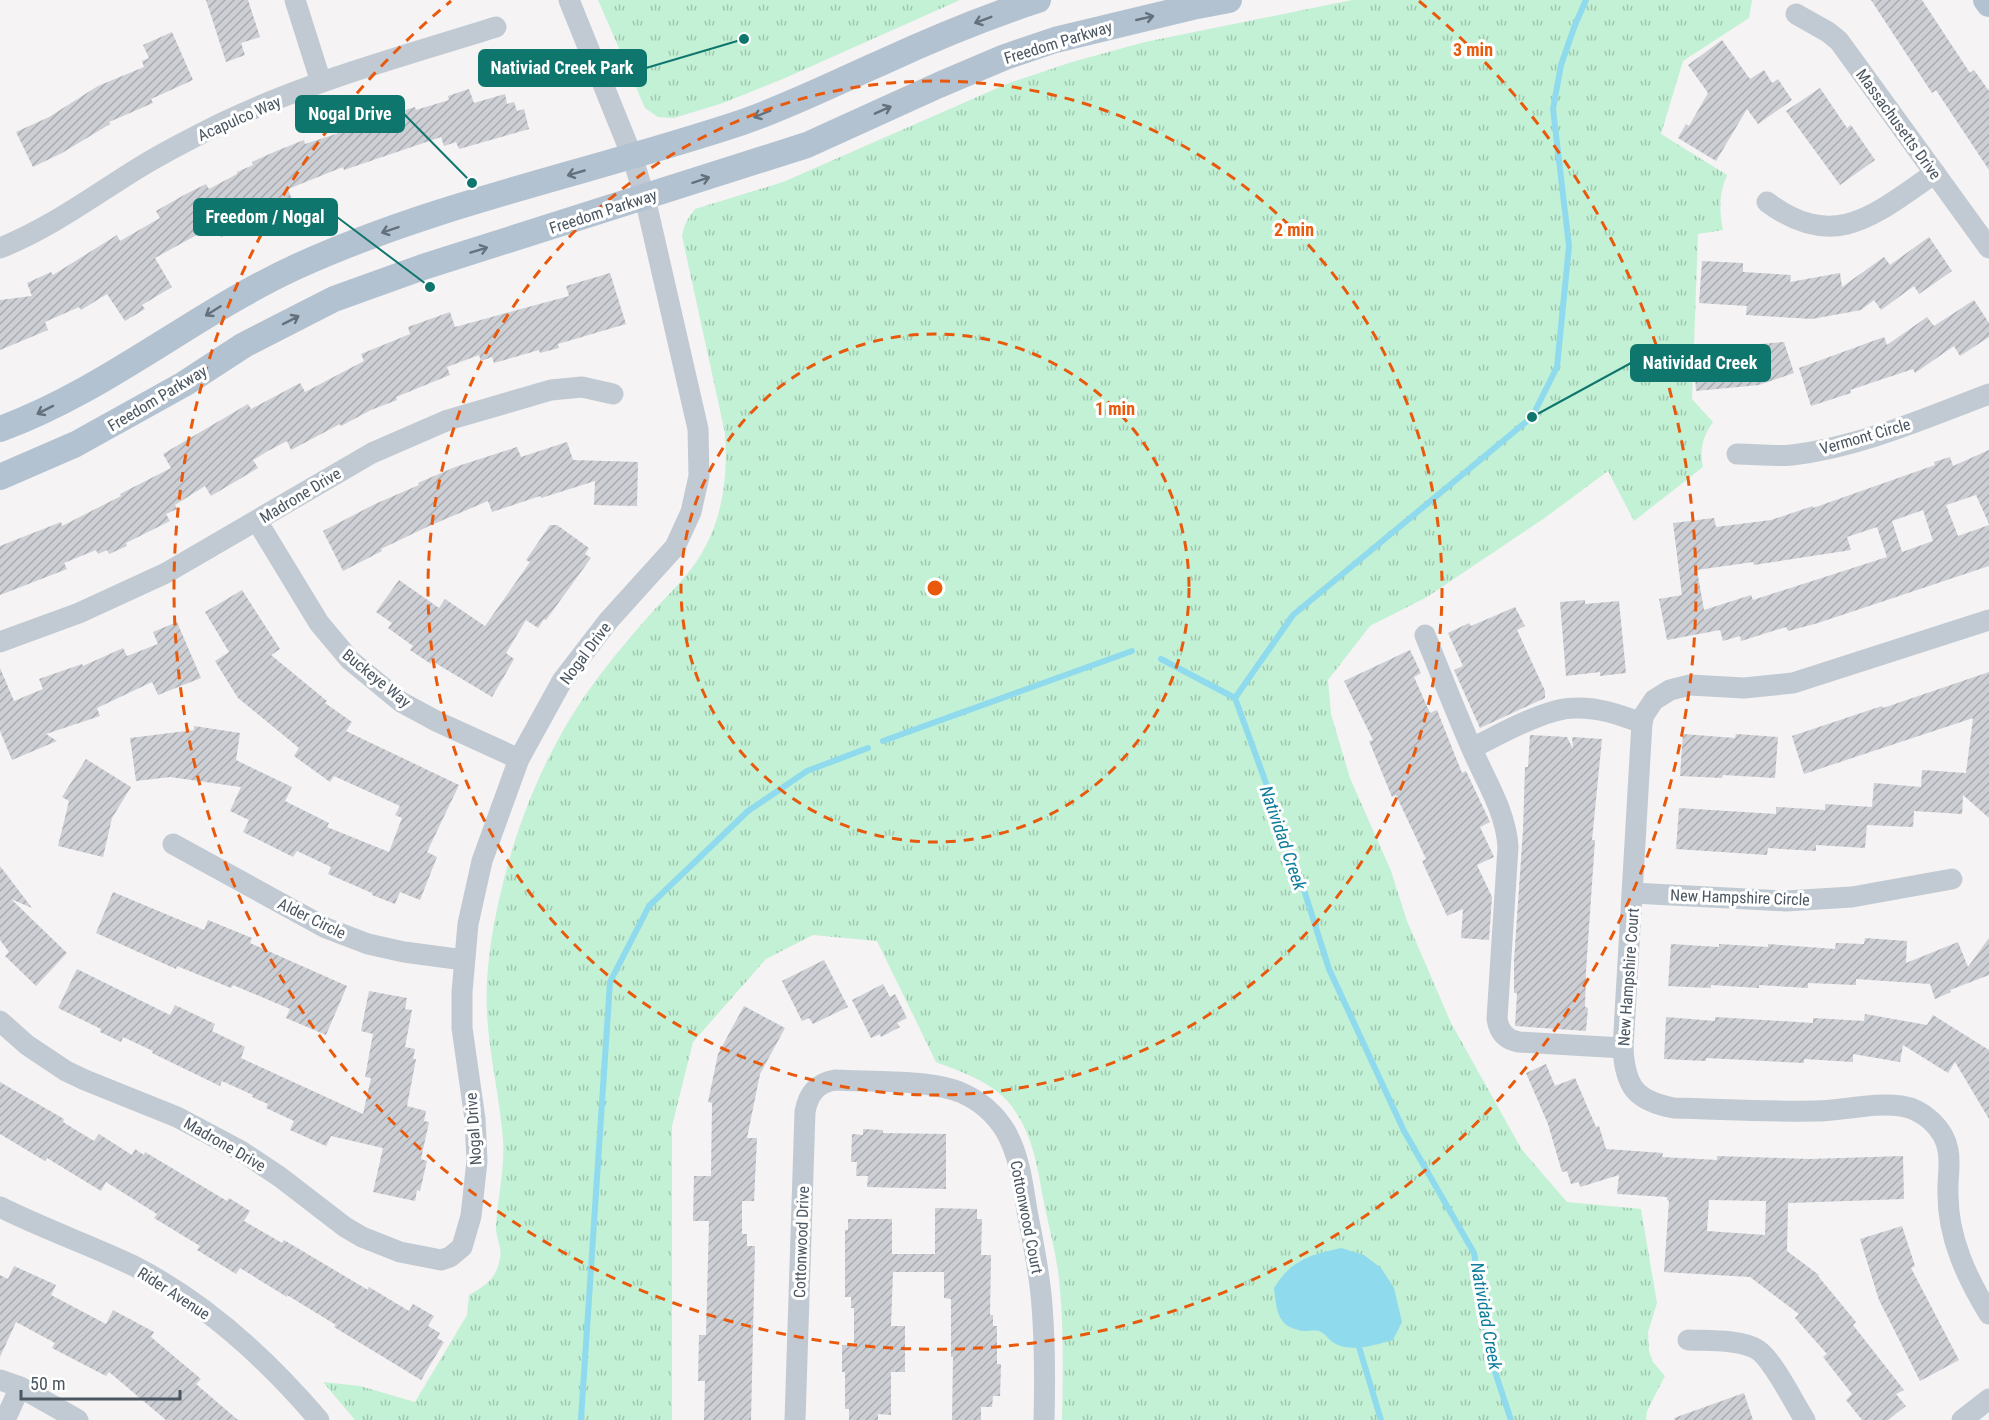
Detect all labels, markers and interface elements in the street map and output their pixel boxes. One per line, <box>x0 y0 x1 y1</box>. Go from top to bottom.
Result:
one-way arrow <box>1135 11 1154 23</box>
one-way arrow <box>974 15 993 26</box>
street label: Freedom Parkway <box>1002 17 1115 68</box>
text: 3 min <box>1453 39 1493 60</box>
callout: Nativiad Creek Park <box>479 50 646 86</box>
text: Nativiad Creek Park <box>491 57 634 78</box>
street label: Massachusetts Drive <box>1852 65 1945 183</box>
street label: Acapulco Way <box>195 92 284 145</box>
callout: Nogal Drive <box>296 96 404 132</box>
text: Nogal Drive <box>308 103 392 124</box>
one-way arrow <box>873 104 891 115</box>
one-way arrow <box>753 109 772 120</box>
one-way arrow <box>567 168 586 179</box>
one-way arrow <box>691 174 710 185</box>
street label: Freedom Parkway <box>547 185 660 238</box>
callout: Freedom / Nogal <box>194 199 337 235</box>
text: Freedom / Nogal <box>206 206 324 227</box>
text: 2 min <box>1274 219 1314 240</box>
one-way arrow <box>381 225 400 236</box>
one-way arrow <box>469 244 488 255</box>
one-way arrow <box>205 305 222 317</box>
one-way arrow <box>282 314 300 325</box>
callout: Natividad Creek <box>1631 345 1770 381</box>
text: Natividad Creek <box>1643 352 1758 373</box>
street label: Freedom Parkway <box>104 361 210 435</box>
text: 1 min <box>1095 398 1135 419</box>
one-way arrow <box>37 404 54 416</box>
street label: Vermont Circle <box>1818 414 1913 458</box>
street label: Madrone Drive <box>256 464 344 527</box>
centre of rings <box>925 578 945 598</box>
street label: Nogal Drive <box>556 619 615 688</box>
street label: Buckeye Way <box>339 645 415 712</box>
water label: Natividad Creek <box>1256 783 1311 894</box>
street label: New Hampshire Circle <box>1670 886 1810 909</box>
street label: Alder Circle <box>275 894 349 943</box>
street label: New Hampshire Court <box>1614 907 1643 1047</box>
street label: Nogal Drive <box>461 1092 486 1166</box>
street label: Madrone Drive <box>180 1113 269 1175</box>
street label: Cottonwood Court <box>1006 1159 1047 1276</box>
street label: Cottonwood Drive <box>790 1186 813 1298</box>
water label: Natividad Creek <box>1467 1260 1506 1372</box>
street label: Rider Avenue <box>134 1263 213 1324</box>
scale bar <box>21 1363 180 1401</box>
text: 50 m <box>30 1373 65 1394</box>

